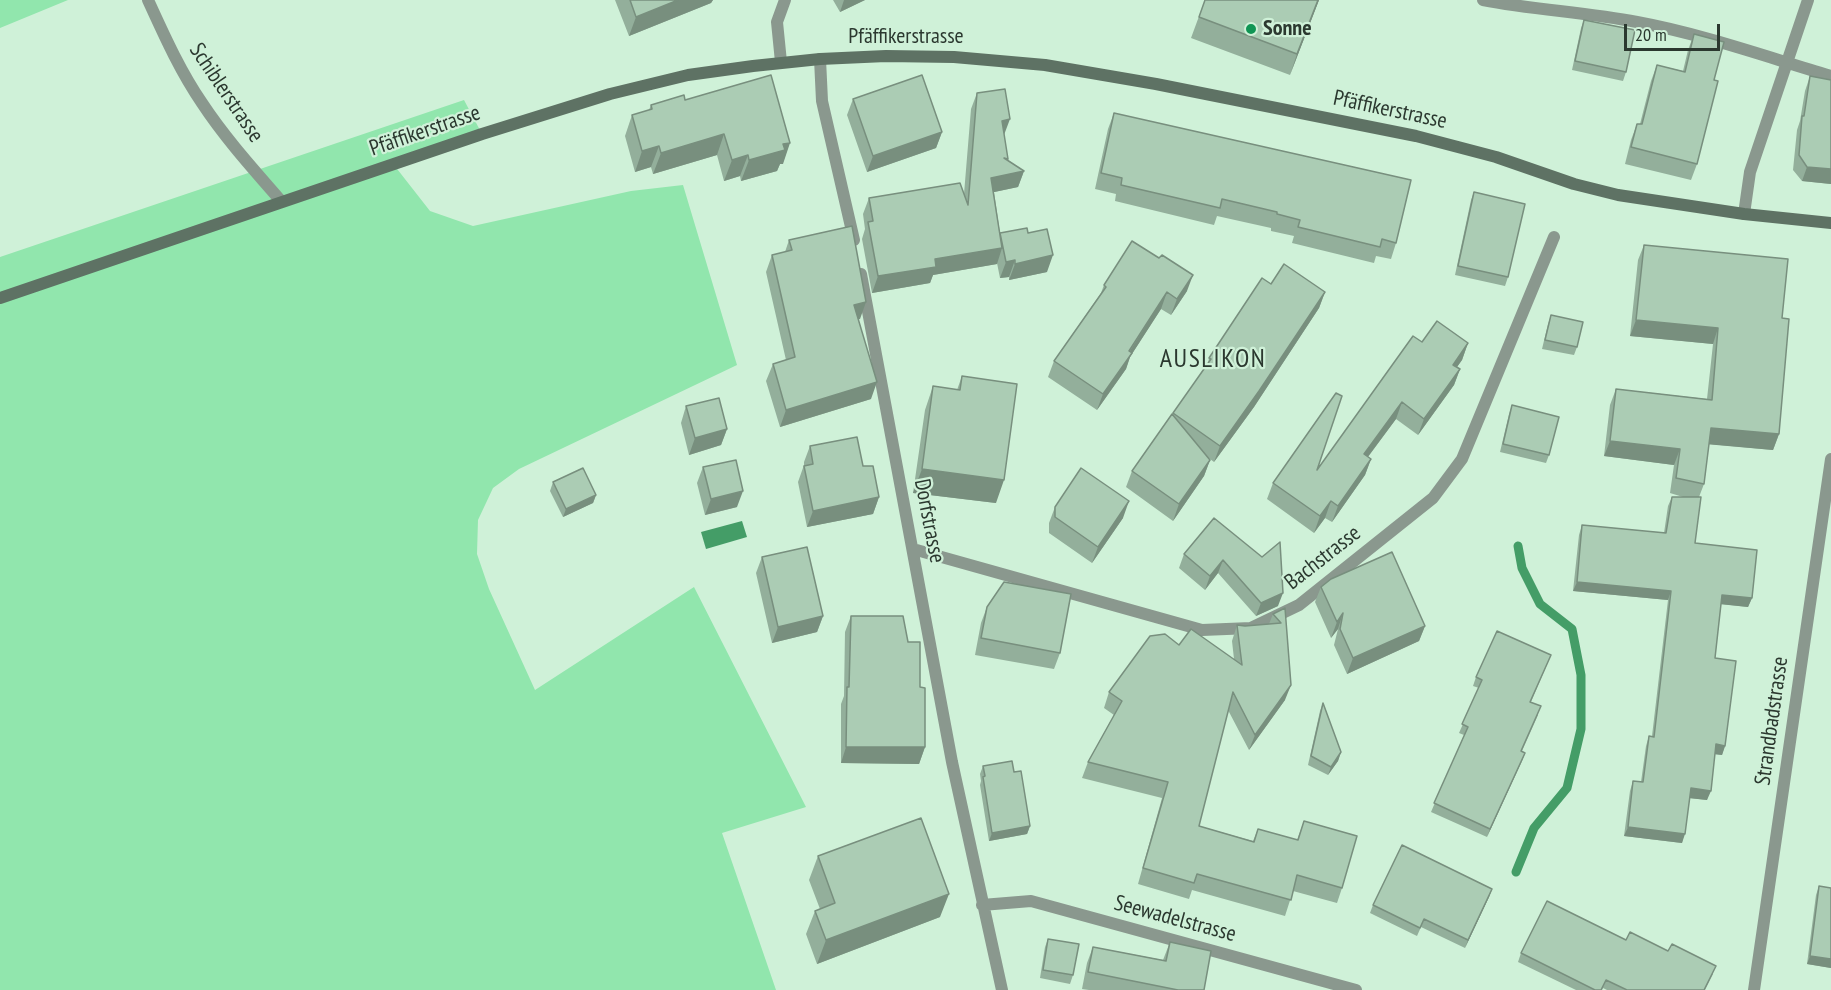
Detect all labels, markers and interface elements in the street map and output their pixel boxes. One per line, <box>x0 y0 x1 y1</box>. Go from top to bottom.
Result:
scale bar <box>1627 12 1723 50</box>
place label: Sonne <box>1263 16 1312 42</box>
marker: Sonne <box>1244 22 1258 36</box>
text: 20 m <box>1635 23 1667 46</box>
street label: Pfäffikerstrasse <box>848 24 964 50</box>
street label: Schiblerstrasse <box>183 38 269 148</box>
street label: Pfäffikerstrasse <box>1331 85 1449 135</box>
street label: Pfäffikerstrasse <box>366 100 484 162</box>
district label: AUSLIKON <box>1160 344 1266 376</box>
street label: Dorfstrasse <box>908 477 950 565</box>
street label: Bachstrasse <box>1280 520 1366 596</box>
street label: Strandbadstrasse <box>1750 655 1794 787</box>
street label: Seewadelstrasse <box>1111 890 1239 948</box>

